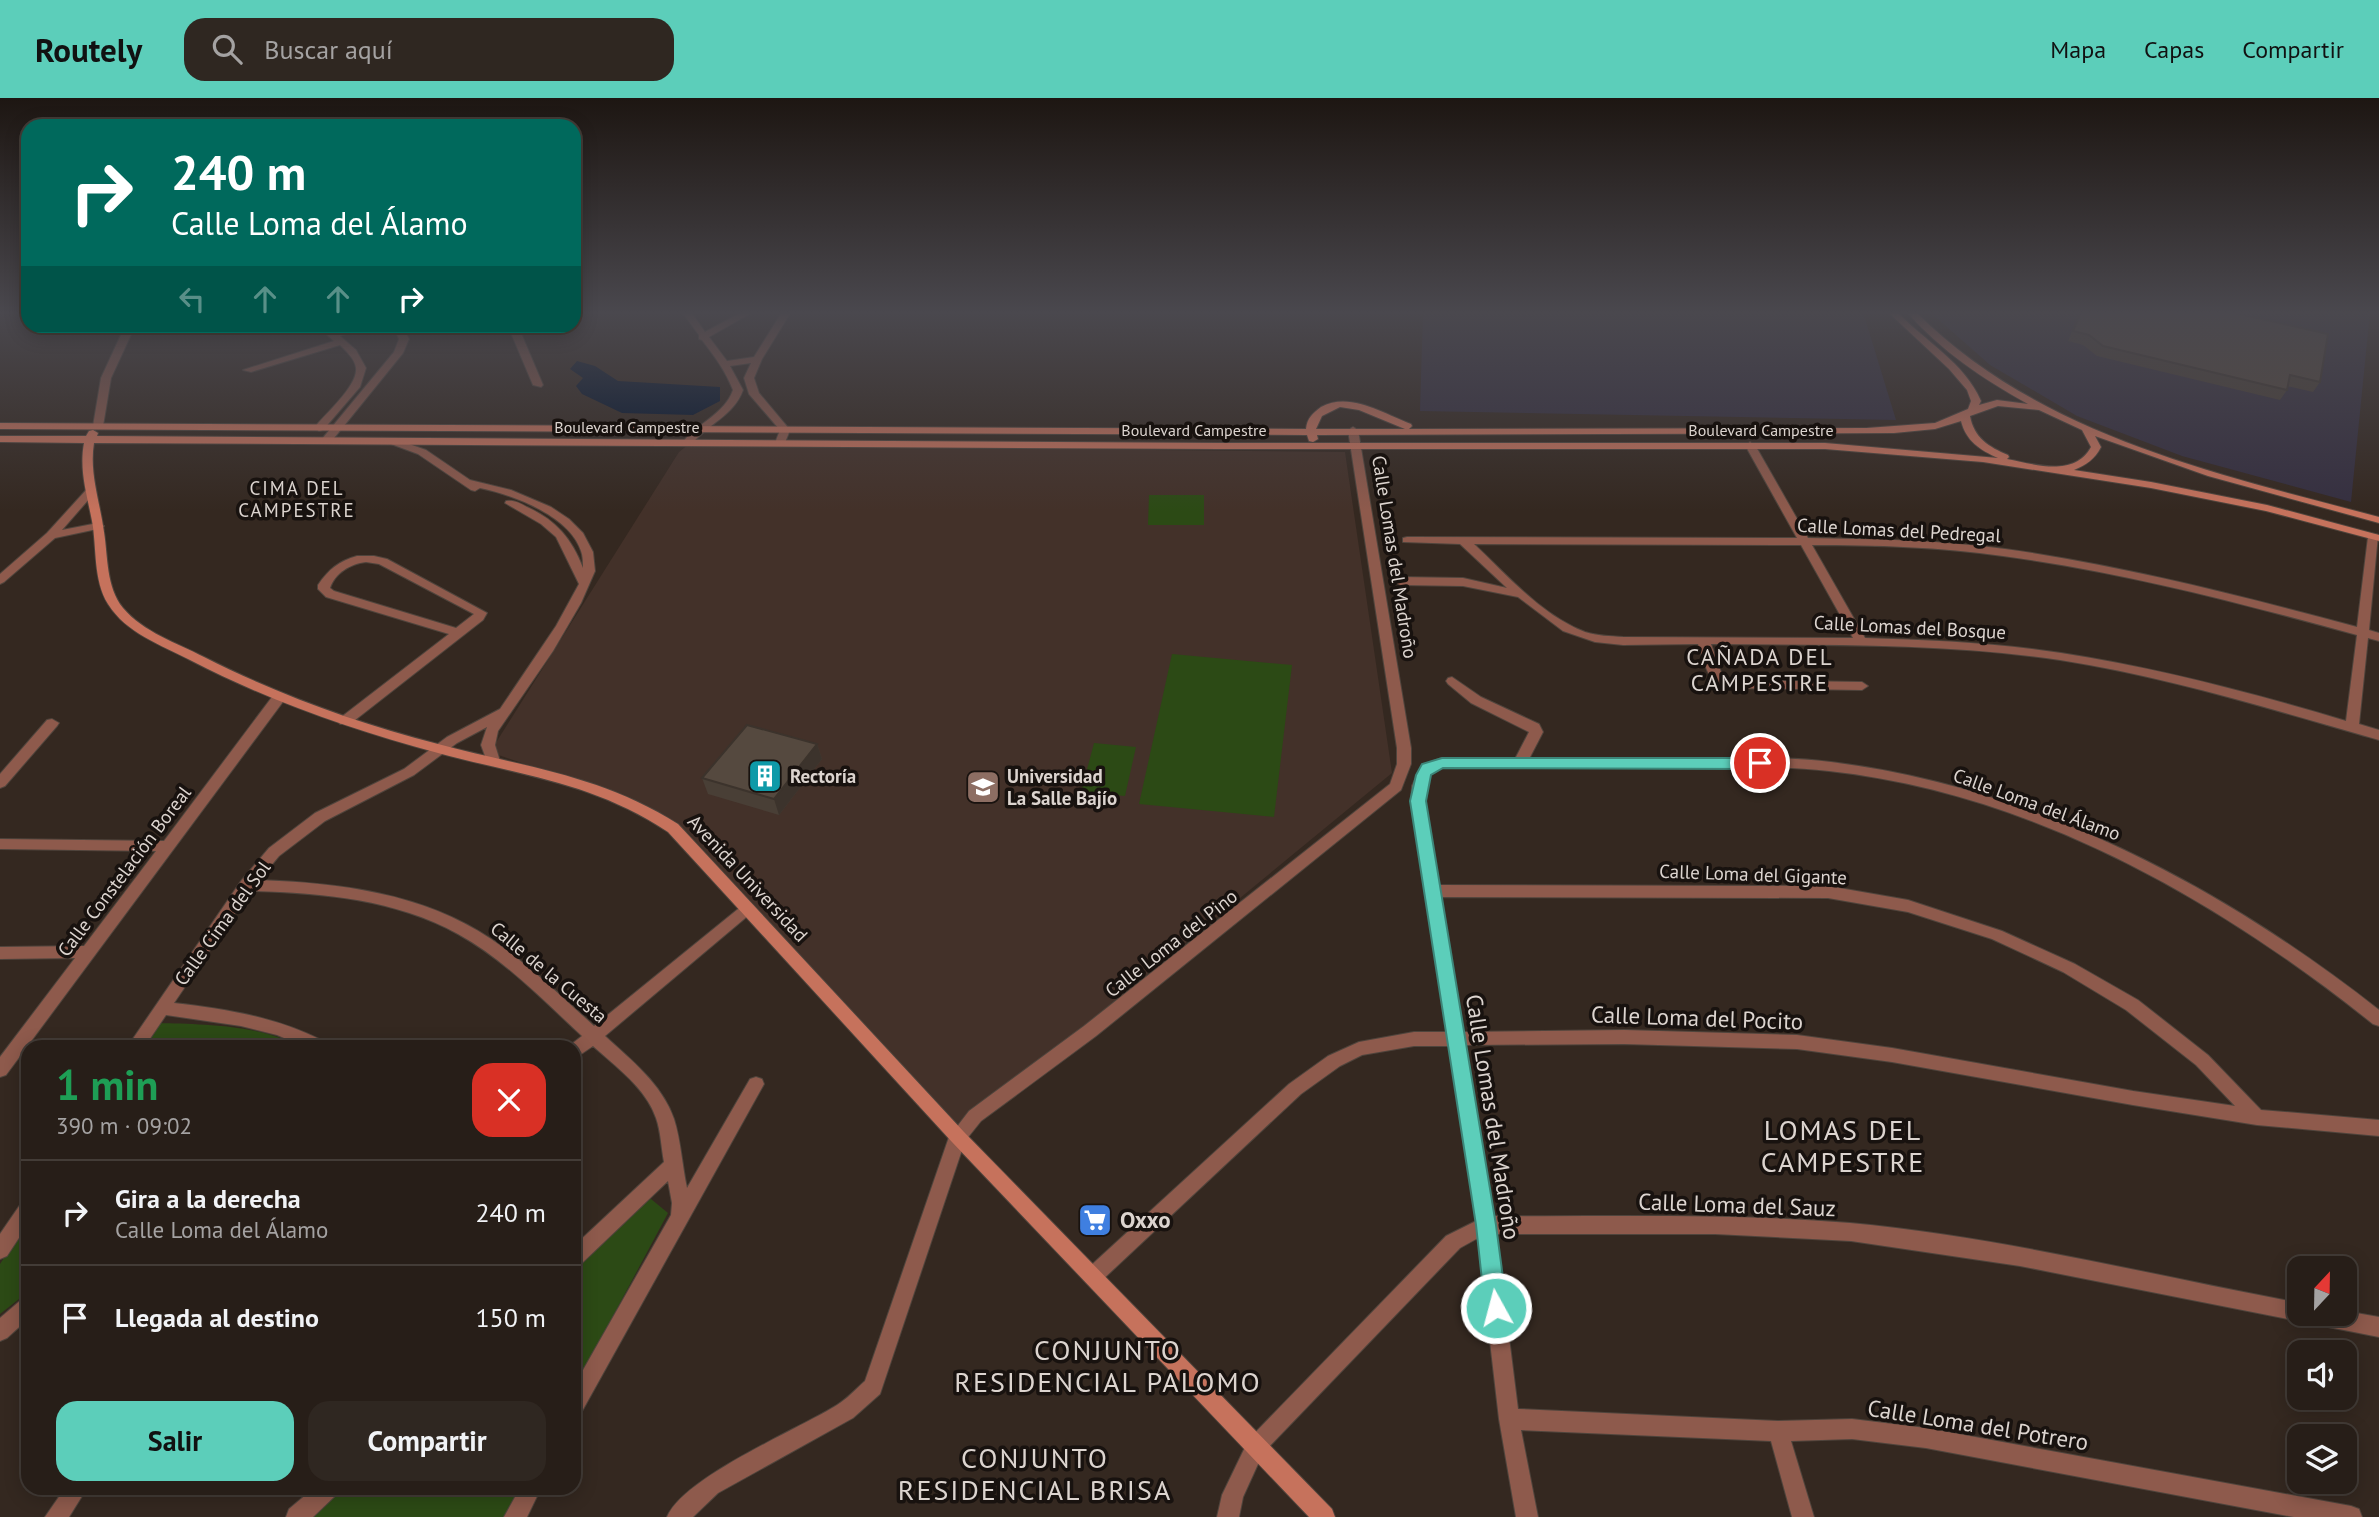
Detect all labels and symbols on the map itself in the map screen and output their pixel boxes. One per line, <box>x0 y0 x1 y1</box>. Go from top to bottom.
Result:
street label: Boulevard Campestre <box>554 417 700 437</box>
street label: Boulevard Campestre <box>1121 420 1267 440</box>
street label: Boulevard Campestre <box>1688 420 1834 440</box>
street label: Calle Lomas del Madroño <box>1367 454 1423 660</box>
district label: CIMA DEL CAMPESTRE <box>238 476 356 522</box>
street label: Calle Lomas del Pedregal <box>1797 513 2002 547</box>
street label: Calle Lomas del Bosque <box>1813 610 2007 644</box>
district label: CAÑADA DEL CAMPESTRE <box>1686 642 1834 697</box>
pin <box>1730 733 1790 793</box>
building icon: Rectoría <box>746 757 784 795</box>
street label: Calle Loma del Álamo <box>1950 763 2124 845</box>
place label: Rectoría <box>790 764 856 788</box>
place label: Universidad La Salle Bajío <box>1007 764 1117 810</box>
school or university icon: Universidad La Salle Bajío <box>964 768 1002 806</box>
street label: Calle Constelación Boreal <box>52 781 196 961</box>
street label: Avenida Universidad <box>683 809 813 947</box>
street label: Calle Cima del Sol <box>169 856 275 990</box>
street label: Calle Loma del Gigante <box>1659 859 1847 889</box>
street label: Calle Loma del Pino <box>1100 884 1242 1002</box>
street label: Calle de la Cuesta <box>486 916 612 1028</box>
street label: Calle Lomas del Madroño <box>1460 992 1527 1242</box>
street label: Calle Loma del Pocito <box>1590 999 1804 1036</box>
district label: LOMAS DEL CAMPESTRE <box>1761 1111 1925 1180</box>
street label: Calle Loma del Sauz <box>1638 1187 1836 1222</box>
supermarket icon: Oxxo <box>1076 1201 1114 1239</box>
place label: Oxxo <box>1120 1205 1171 1234</box>
north arrow <box>2287 1256 2357 1326</box>
position arrow <box>1459 1271 1533 1345</box>
district label: CONJUNTO RESIDENCIAL PALOMO <box>954 1331 1262 1400</box>
street label: Calle Loma del Potrero <box>1866 1393 2091 1456</box>
district label: CONJUNTO RESIDENCIAL BRISA <box>898 1439 1172 1508</box>

